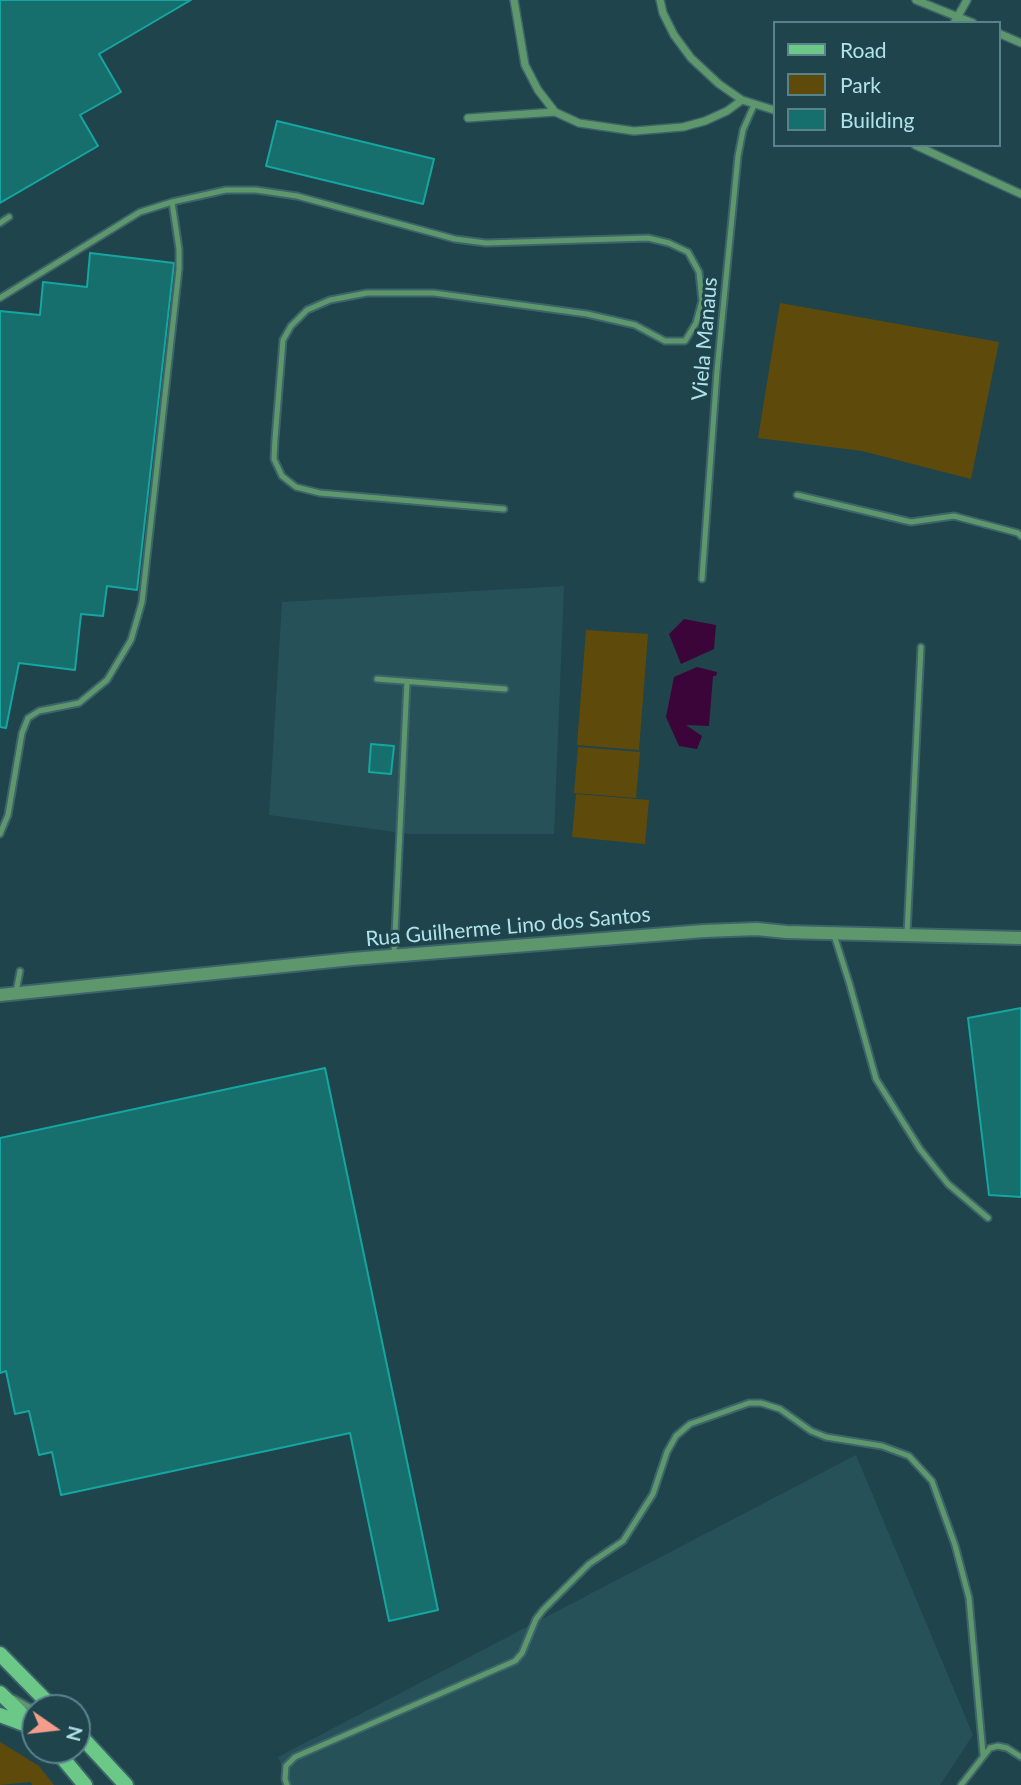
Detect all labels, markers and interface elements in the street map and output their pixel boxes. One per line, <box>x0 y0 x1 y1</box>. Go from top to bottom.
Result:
legend <box>772 21 1000 147</box>
text: Road <box>840 37 887 62</box>
text: Park <box>840 72 881 97</box>
text: Building <box>840 107 915 132</box>
street label: Viela Manaus <box>687 276 723 402</box>
street label: Rua Guilherme Lino dos Santos <box>364 902 652 952</box>
north arrow <box>21 1694 91 1764</box>
text: N <box>62 1724 88 1744</box>

